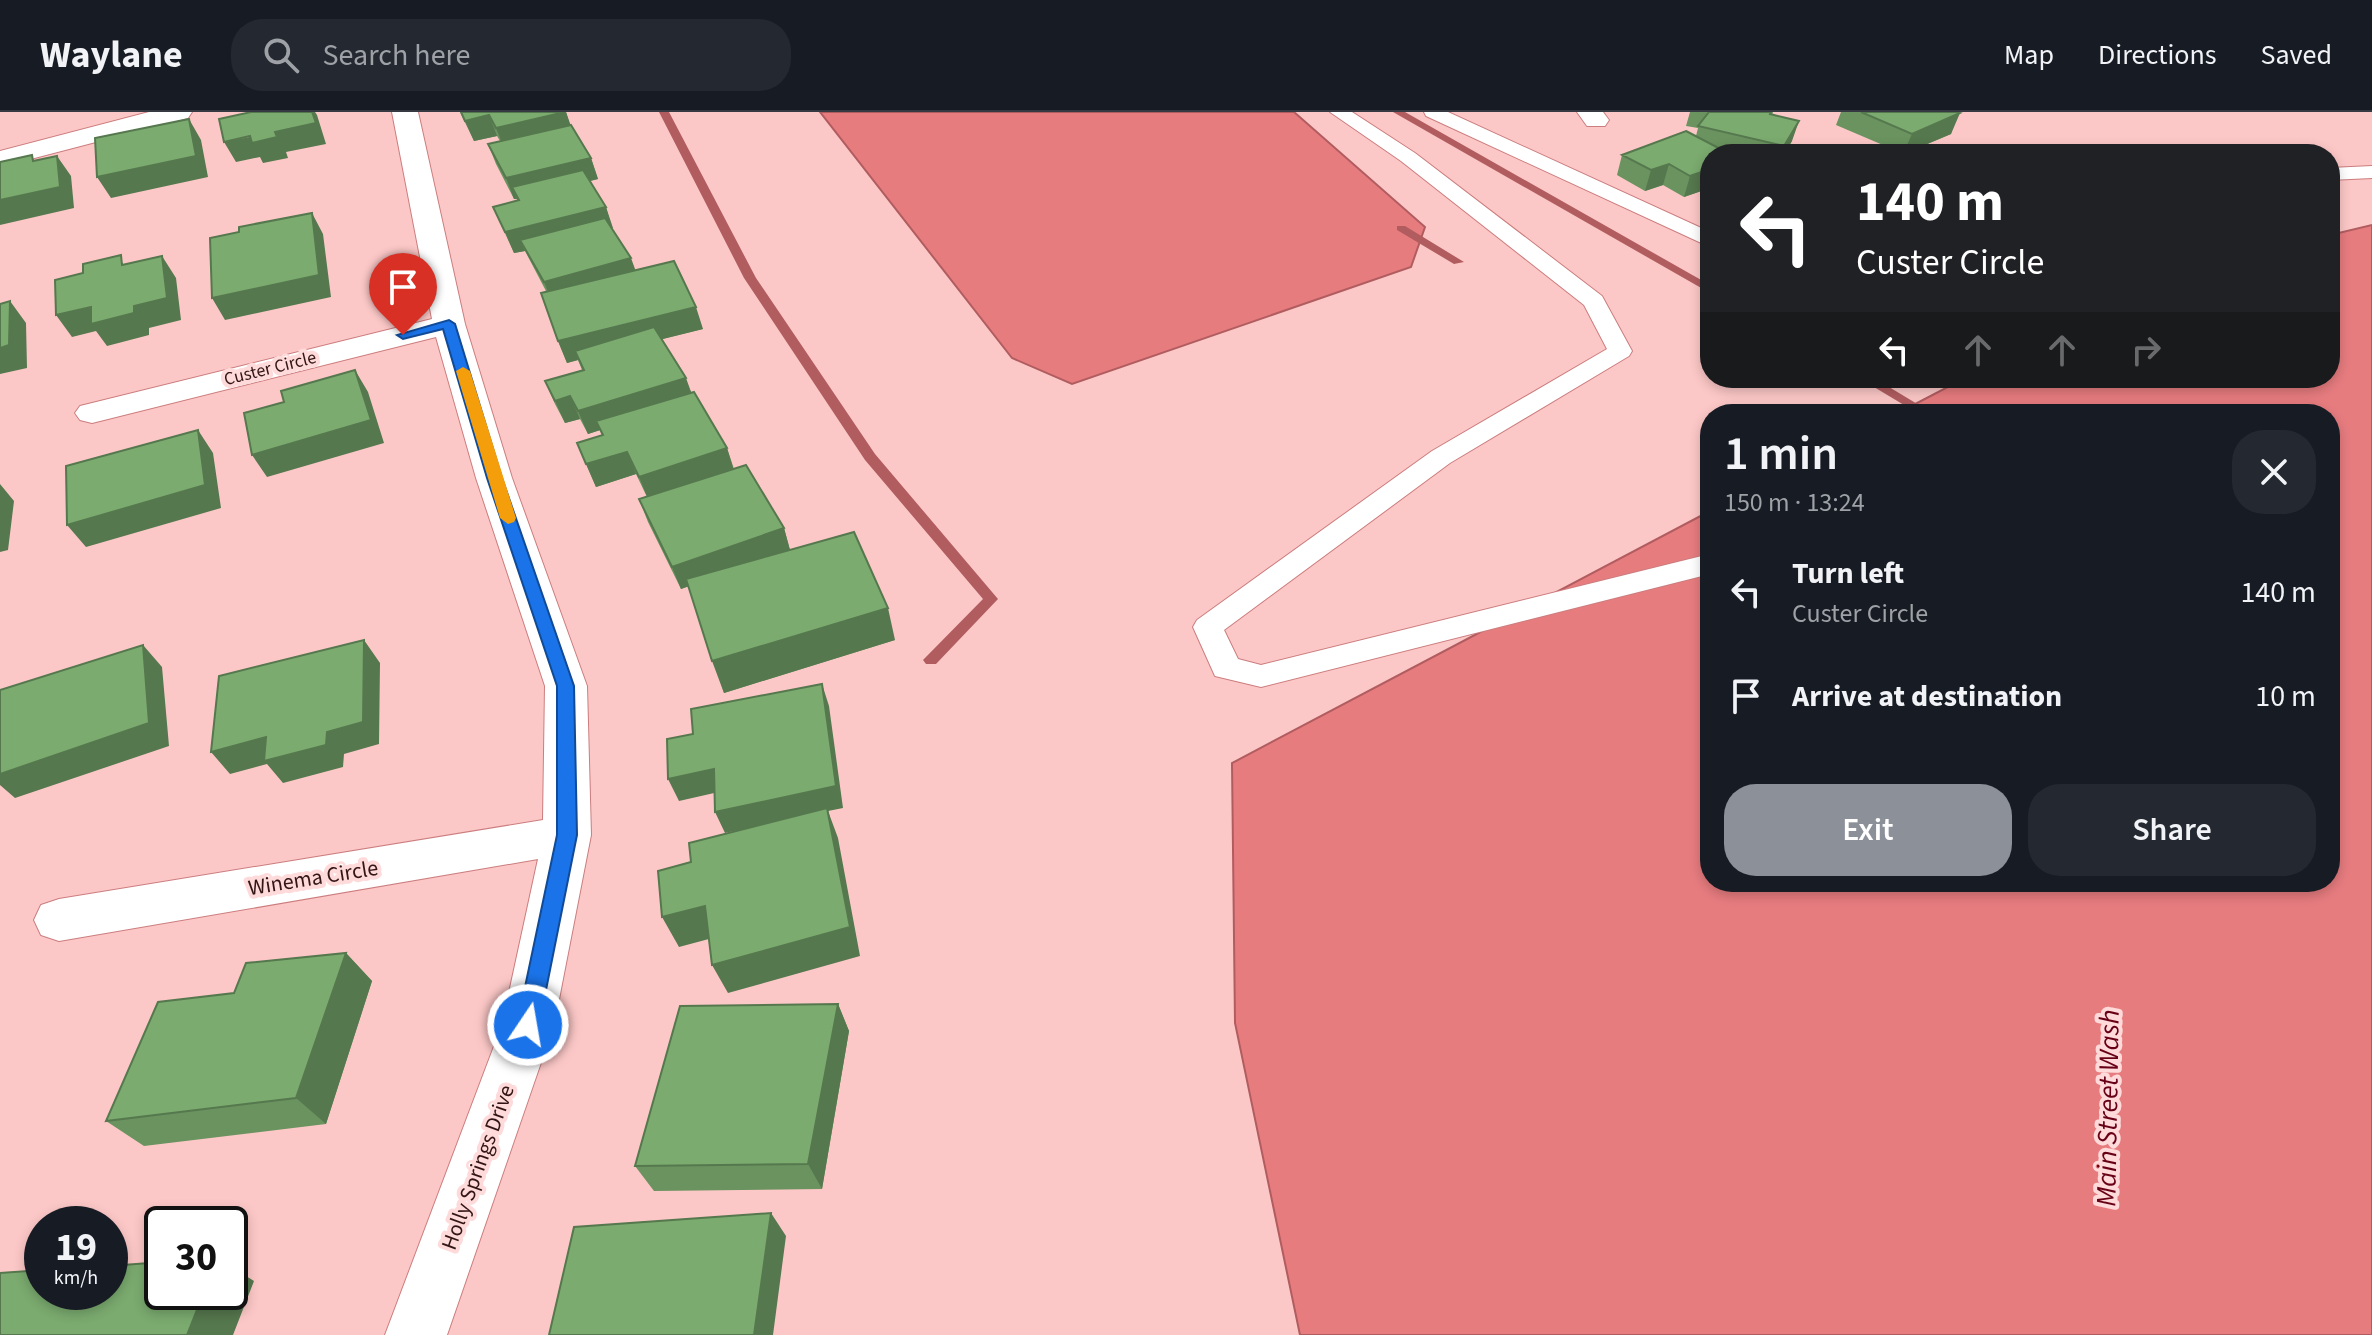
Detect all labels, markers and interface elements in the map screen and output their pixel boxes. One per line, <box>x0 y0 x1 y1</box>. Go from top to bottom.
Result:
search box <box>231 19 791 91</box>
text: Waylane <box>40 28 183 82</box>
icon: search <box>259 33 303 77</box>
text: Search here <box>323 34 471 77</box>
text: Map <box>2004 35 2054 75</box>
text: Directions <box>2098 35 2217 75</box>
text: Saved <box>2261 35 2332 75</box>
text: 140 m <box>1856 163 2004 242</box>
icon: left <box>1724 176 1828 280</box>
text: Custer Circle <box>1856 237 2044 288</box>
pin <box>369 253 437 335</box>
icon: arrive <box>381 265 425 309</box>
icon: left <box>1872 328 1916 372</box>
icon: ahead <box>1956 328 2000 372</box>
icon: ahead <box>2040 328 2084 372</box>
icon: right <box>2124 328 2168 372</box>
street label: Custer Circle <box>221 345 319 392</box>
text: 1 min <box>1724 420 1838 488</box>
button: close <box>2232 430 2316 514</box>
text: 150 m · 13:24 <box>1724 484 1865 521</box>
text: Turn left <box>1792 552 1904 595</box>
icon: left <box>1724 570 1768 614</box>
text: 140 m <box>2240 571 2316 614</box>
text: Custer Circle <box>1792 595 1928 632</box>
icon: arrive <box>1724 674 1768 718</box>
text: Arrive at destination <box>1792 675 2062 718</box>
text: 10 m <box>2255 675 2316 718</box>
button: Exit <box>1724 784 2012 876</box>
button: Share <box>2028 784 2316 876</box>
street label: Winema Circle <box>246 852 381 904</box>
position arrow <box>486 983 570 1067</box>
water label: Main Street Wash <box>2086 1009 2130 1207</box>
street label: Holly Springs Drive <box>433 1080 523 1254</box>
speed limit sign: 30 <box>144 1206 248 1310</box>
text: 19 <box>55 1219 97 1276</box>
text: km/h <box>54 1264 98 1292</box>

